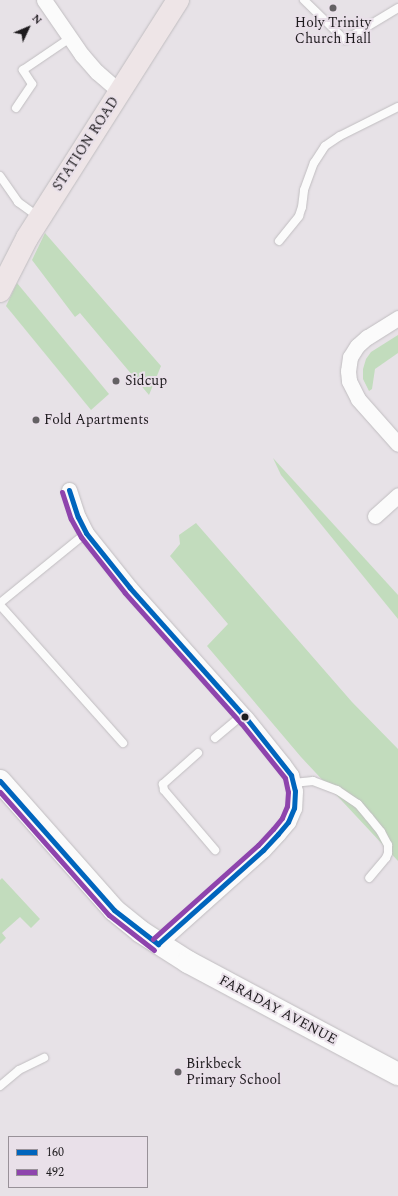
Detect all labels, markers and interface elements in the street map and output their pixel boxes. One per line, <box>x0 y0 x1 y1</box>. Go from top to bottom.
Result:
marker: Holy Trinity Church Hall <box>328 3 338 13</box>
north arrow <box>8 8 48 48</box>
text: N <box>28 10 46 28</box>
place label: Holy Trinity Church Hall <box>295 15 371 48</box>
street label: STATION ROAD <box>49 94 123 194</box>
place label: Sidcup <box>125 373 167 389</box>
marker: Sidcup <box>110 375 122 387</box>
place label: Fold Apartments <box>44 412 149 428</box>
marker: Fold Apartments <box>31 415 41 425</box>
unlabelled marker <box>240 712 250 722</box>
street label: FARADAY AVENUE <box>216 972 340 1048</box>
place label: Birkbeck Primary School <box>186 1056 281 1088</box>
marker: Birkbeck Primary School <box>173 1067 183 1077</box>
legend <box>8 1136 148 1188</box>
text: 160 <box>46 1143 64 1162</box>
text: 492 <box>46 1163 64 1182</box>

